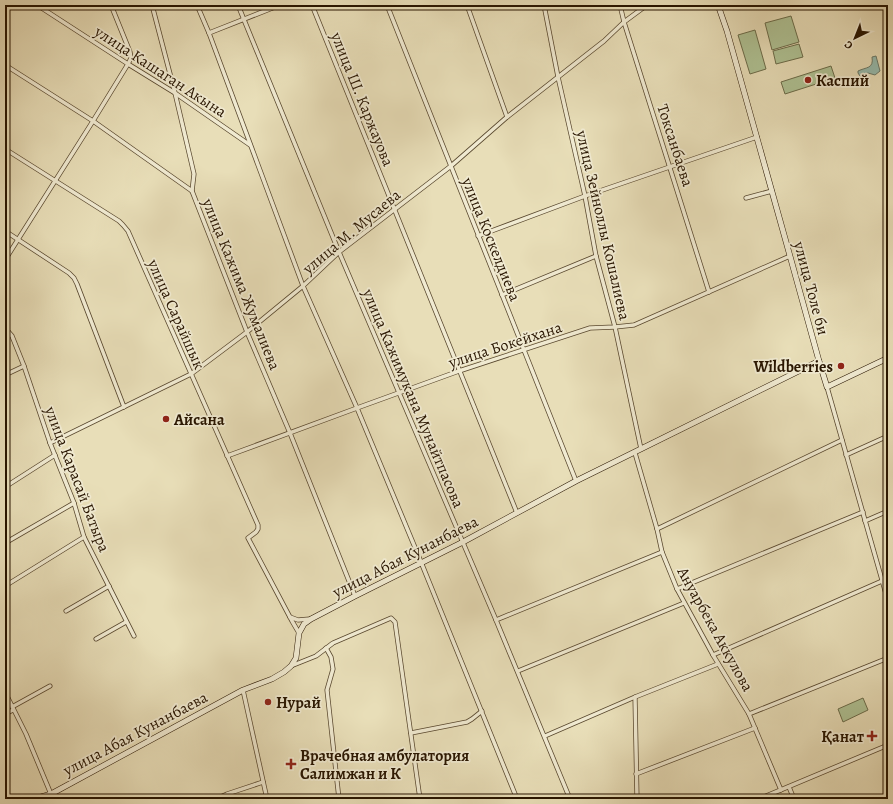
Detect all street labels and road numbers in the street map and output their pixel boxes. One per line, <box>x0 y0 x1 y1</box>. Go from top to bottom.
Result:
street label: улица Кашаган Акына <box>89 20 231 123</box>
street label: улица Ш. Каржауова <box>325 28 399 170</box>
street label: Токсанбаева <box>651 101 699 190</box>
street label: улица Зейноллы Кошалиева <box>570 127 636 323</box>
street label: улица Коскелдиева <box>456 173 526 305</box>
street label: улица М. Мусаева <box>297 184 406 280</box>
street label: улица Кажима Жумалиева <box>196 194 286 374</box>
street label: улица Толе би <box>788 238 834 338</box>
street label: улица Сарайшык <box>142 255 210 373</box>
street label: улица Кажимукана Мунайтпасова <box>356 285 470 512</box>
street label: улица Бокейхана <box>445 316 565 374</box>
street label: улица Карасай Батыра <box>39 402 115 556</box>
street label: улица Абая Кунанбаева <box>328 510 483 604</box>
street label: Ануарбека Аккулова <box>671 562 759 696</box>
street label: улица Абая Кунанбаева <box>58 686 212 782</box>

